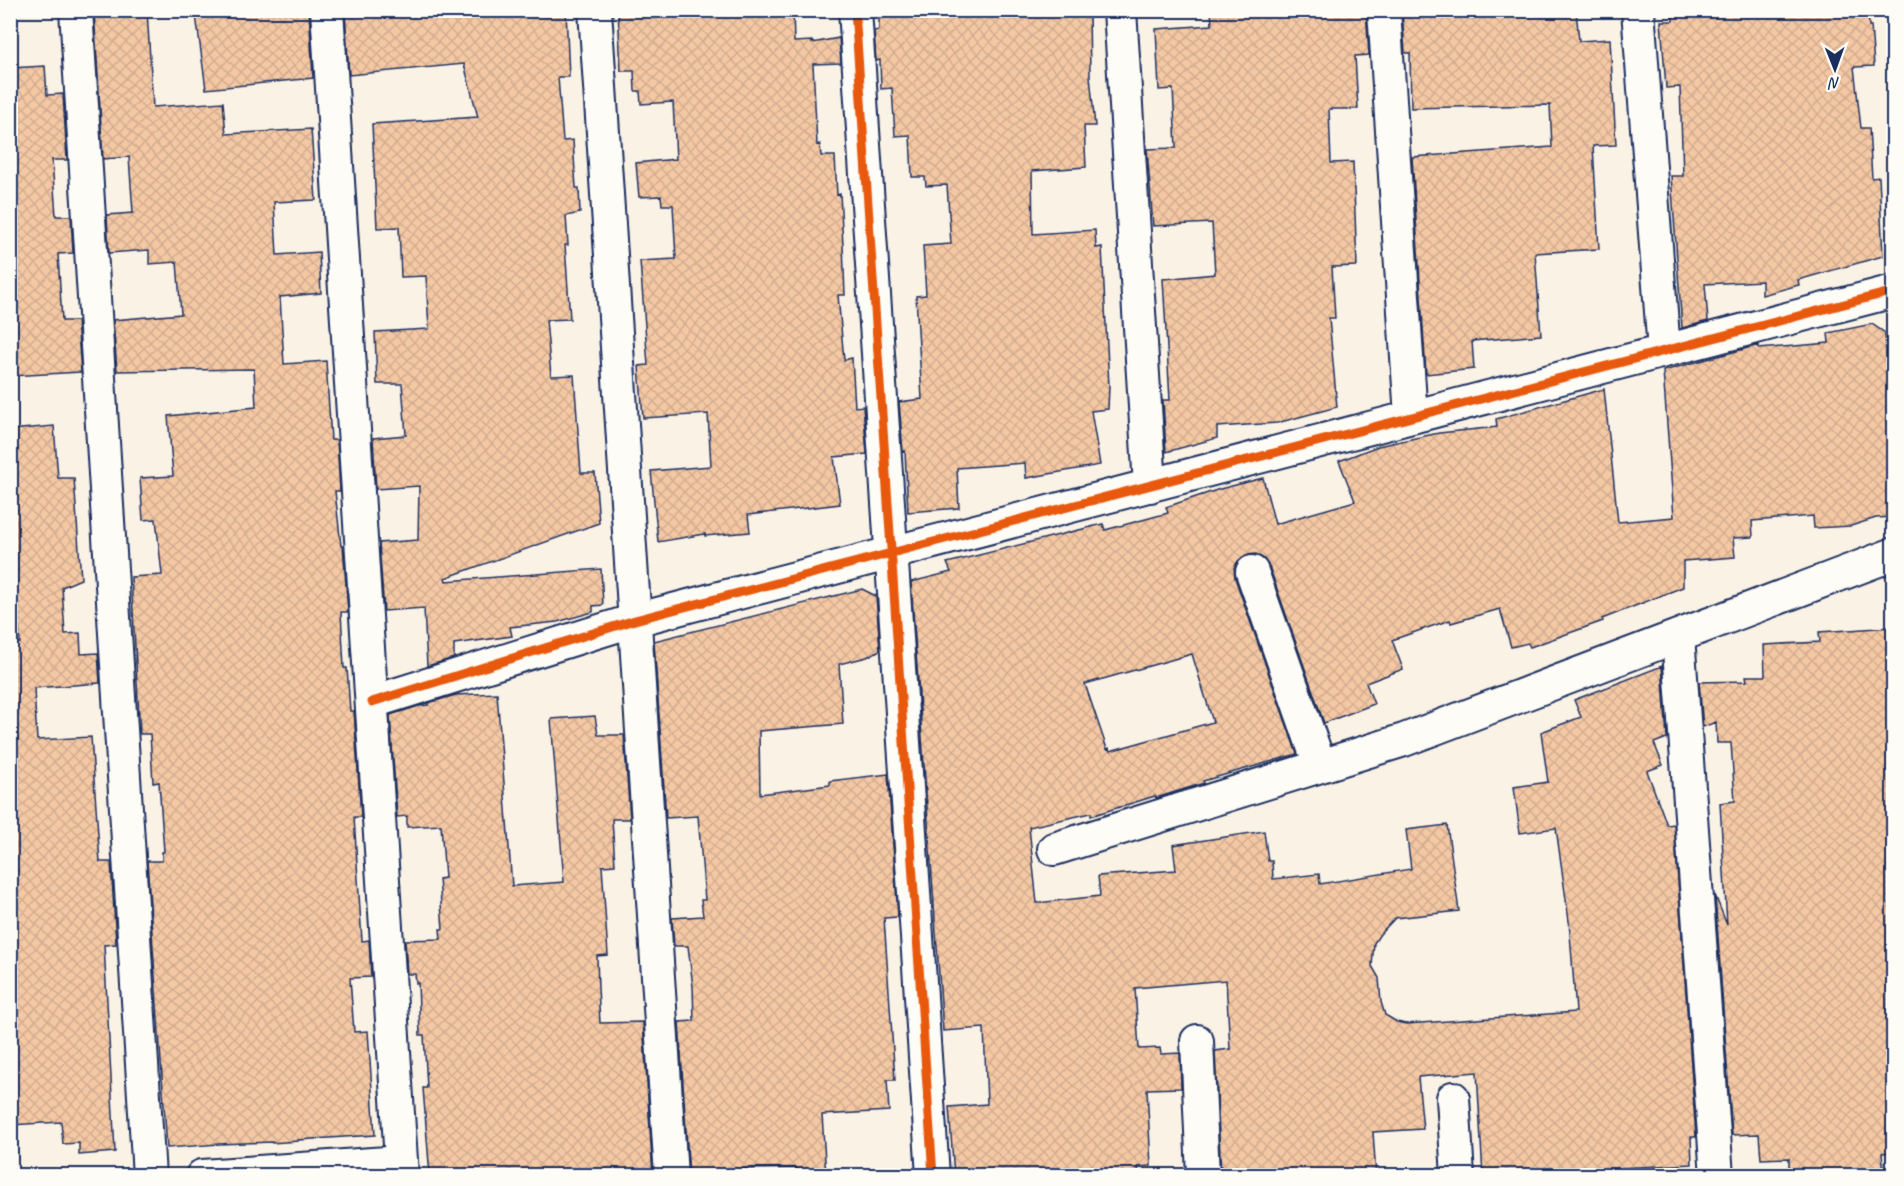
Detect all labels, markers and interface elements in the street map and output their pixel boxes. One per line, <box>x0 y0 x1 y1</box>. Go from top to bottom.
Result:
north arrow <box>1805 39 1865 99</box>
text: N <box>1827 73 1840 93</box>

